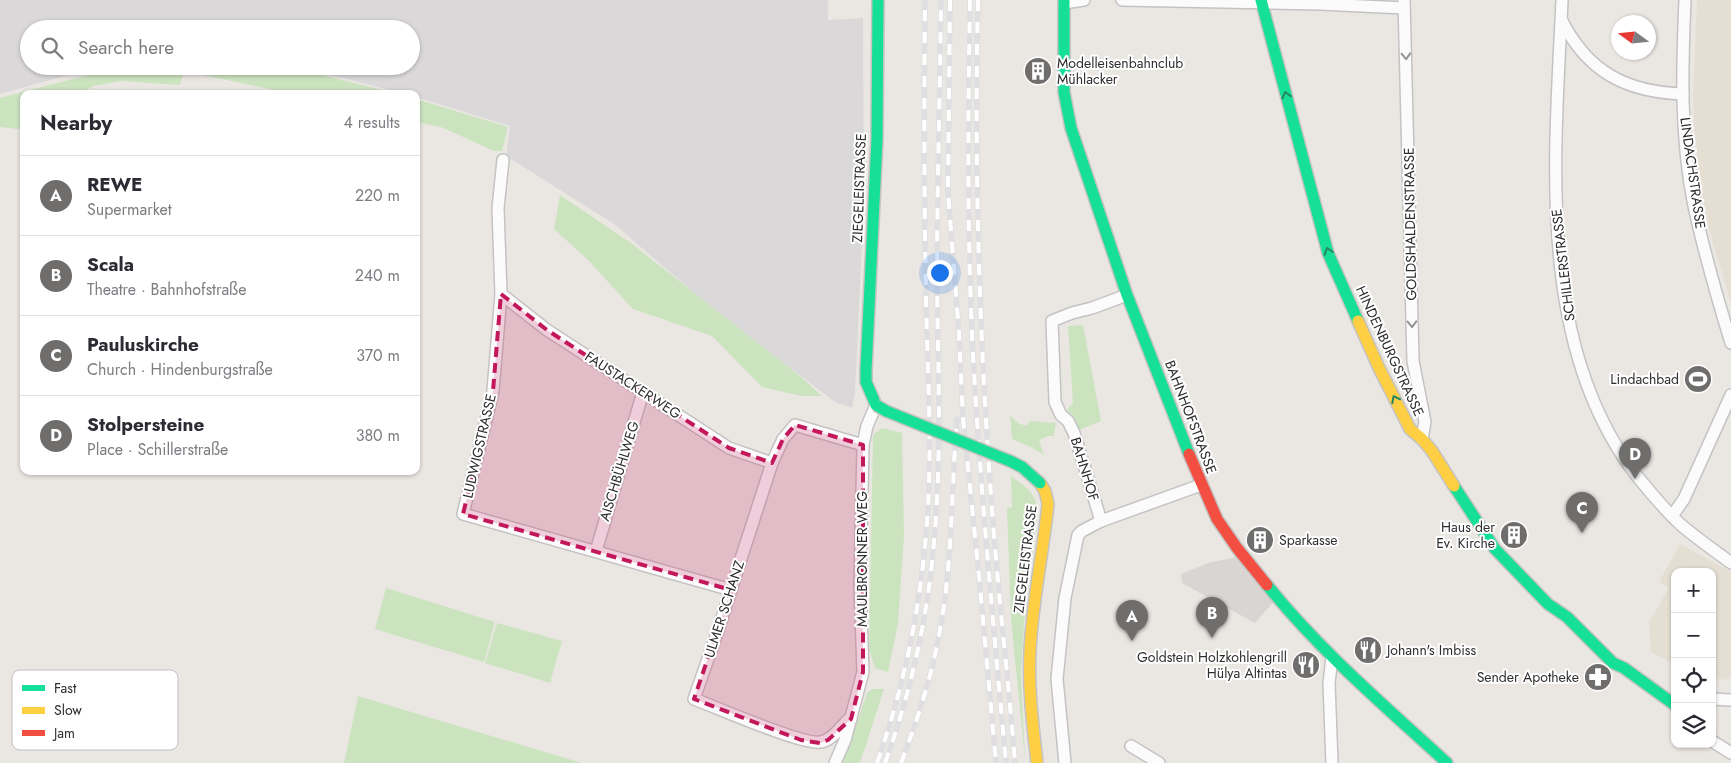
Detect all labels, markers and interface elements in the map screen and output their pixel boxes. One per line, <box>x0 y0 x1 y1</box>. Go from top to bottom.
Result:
north arrow <box>1611 15 1656 60</box>
search box <box>20 20 420 75</box>
icon: search <box>38 34 66 62</box>
text: Search here <box>78 34 174 61</box>
place label: Modelleisenbahnclub Mühlacker <box>1057 53 1183 89</box>
one-way arrow <box>1400 53 1411 61</box>
building icon: Modelleisenbahnclub Mühlacker <box>1023 56 1053 86</box>
one-way arrow <box>1281 91 1291 99</box>
text: Nearby <box>40 108 112 138</box>
text: 4 results <box>344 111 400 134</box>
street label: LINDACHSTRASSE <box>1675 116 1711 230</box>
street label: ZIEGELEISTRASSE <box>847 133 871 243</box>
street label: GOLDSHALDENSTRASSE <box>1399 147 1421 301</box>
text: REWE <box>87 171 142 198</box>
text: A <box>50 184 62 207</box>
text: 220 m <box>355 184 400 207</box>
text: Supermarket <box>87 198 172 221</box>
street label: SCHILLERSTRASSE <box>1546 208 1580 322</box>
one-way arrow <box>1324 248 1334 256</box>
text: Scala <box>87 251 134 278</box>
your location <box>927 260 953 286</box>
text: B <box>51 264 61 287</box>
text: 240 m <box>355 264 400 287</box>
text: Theatre · Bahnhofstraße <box>87 278 246 301</box>
street label: HINDENBURGSTRASSE <box>1351 282 1429 420</box>
one-way arrow <box>1407 320 1418 328</box>
text: Pauluskirche <box>87 331 199 358</box>
text: C <box>50 344 62 367</box>
text: 370 m <box>356 344 400 367</box>
street label: FAUSTACKERWEG <box>581 346 685 424</box>
street label: BAHNHOFSTRASSE <box>1160 357 1222 477</box>
text: Church · Hindenburgstraße <box>87 358 273 381</box>
sports icon: Lindachbad <box>1683 364 1713 394</box>
place label: Lindachbad <box>1610 369 1679 389</box>
street label: LUDWIGSTRASSE <box>457 392 501 500</box>
one-way arrow <box>1391 395 1401 404</box>
text: Stolpersteine <box>87 411 204 438</box>
street label: AISCHBÜHLWEG <box>594 418 644 524</box>
text: D <box>50 424 62 447</box>
text: 380 m <box>356 424 400 447</box>
street label: BAHNHOF <box>1066 435 1104 503</box>
text: Place · Schillerstraße <box>87 438 228 461</box>
pin: D <box>1619 438 1651 479</box>
street label: MAULBRONNER WEG <box>852 491 872 627</box>
pin: C <box>1566 492 1598 533</box>
street label: ZIEGELEISTRASSE <box>1008 504 1042 614</box>
place label: Haus der Ev. Kirche <box>1436 517 1495 553</box>
building icon: Haus der Ev. Kirche <box>1499 520 1529 550</box>
building icon: Sparkasse <box>1245 525 1275 555</box>
place label: Sparkasse <box>1279 530 1338 550</box>
street label: ULMER SCHANZ <box>699 557 749 660</box>
map controls <box>1671 568 1716 748</box>
button: + <box>1671 568 1716 613</box>
pin: B <box>1196 597 1228 638</box>
pin: A <box>1116 600 1148 641</box>
button: − <box>1671 613 1716 658</box>
restaurant icon: Johann's Imbiss <box>1353 635 1383 665</box>
place label: Johann's Imbiss <box>1385 640 1476 660</box>
place label: Goldstein Holzkohlengrill Hülya Altintas <box>1137 647 1287 683</box>
restaurant icon: Goldstein Holzkohlengrill Hülya Altintas <box>1291 650 1321 680</box>
button: locate <box>1671 658 1716 703</box>
pharmacy icon: Sender Apotheke <box>1583 662 1613 692</box>
place label: Sender Apotheke <box>1477 667 1579 687</box>
legend <box>12 670 178 750</box>
text: Fast <box>54 678 77 698</box>
text: Slow <box>54 700 82 720</box>
button: layers <box>1671 703 1716 748</box>
text: Jam <box>52 723 75 743</box>

